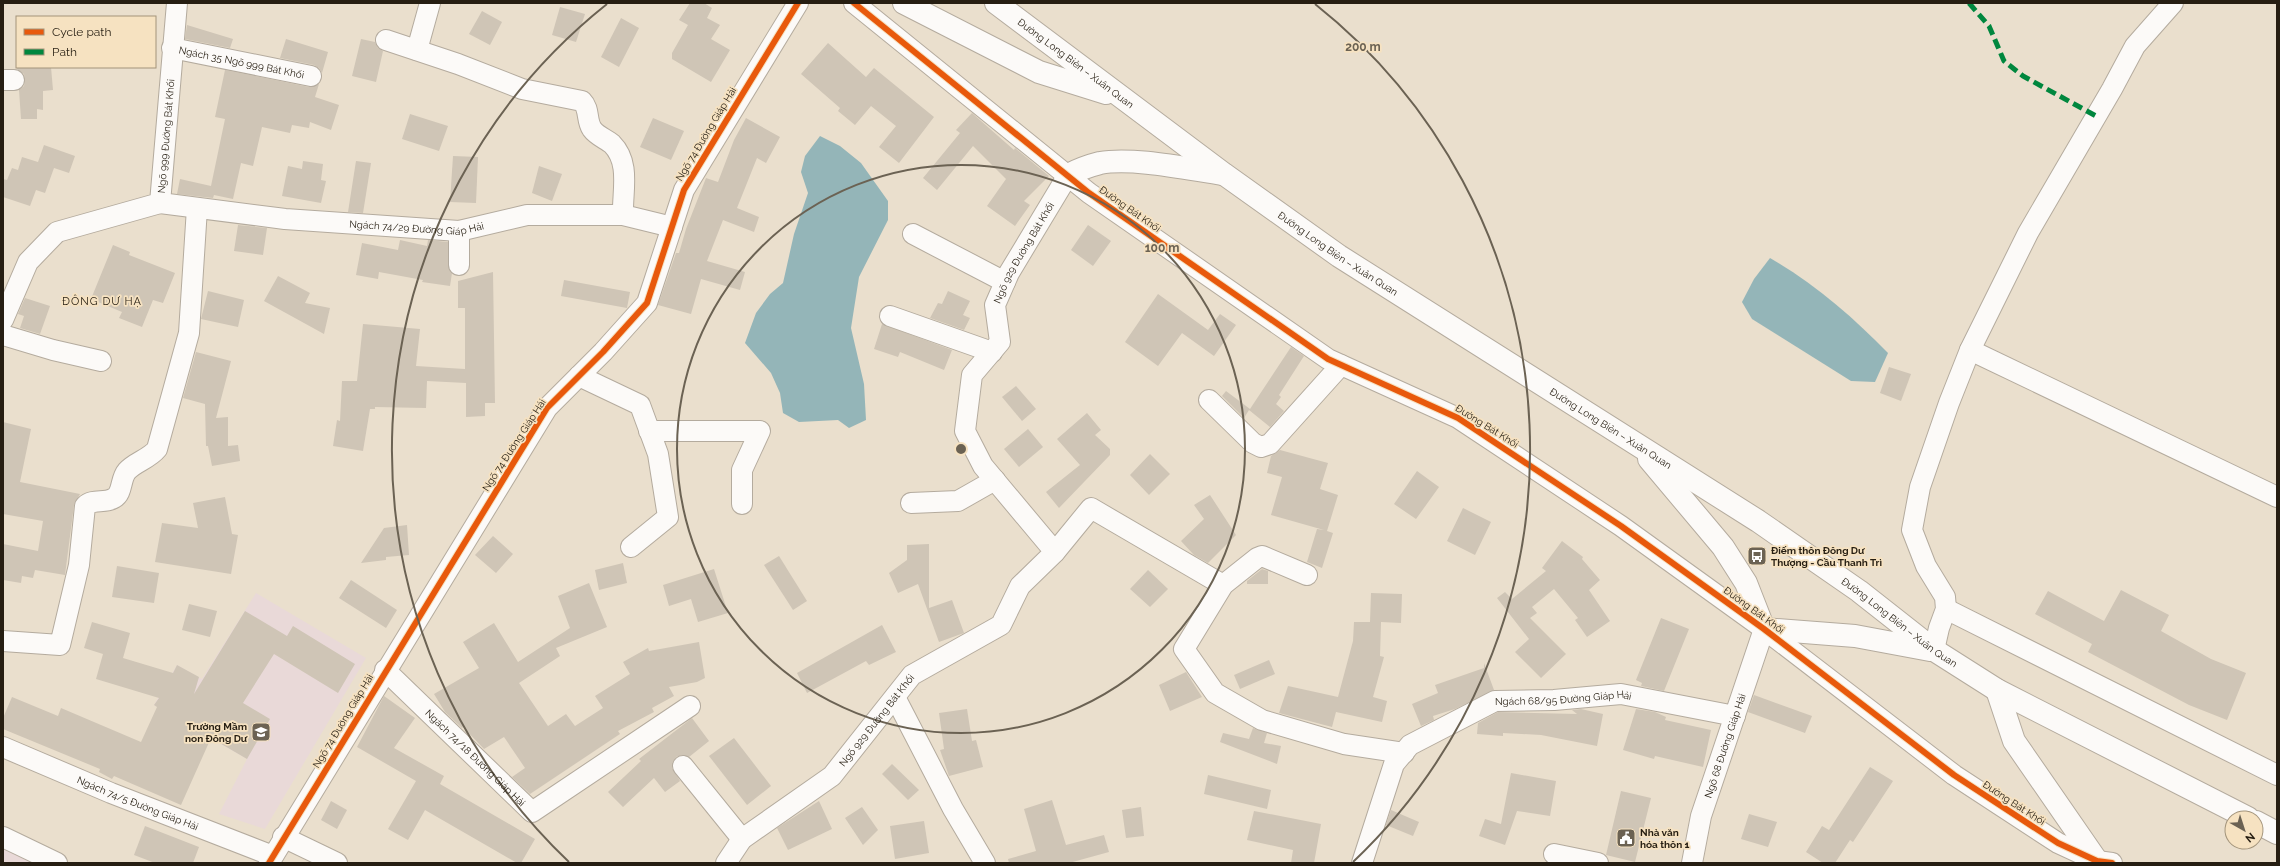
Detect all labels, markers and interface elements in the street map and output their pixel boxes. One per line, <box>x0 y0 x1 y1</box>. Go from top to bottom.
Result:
legend <box>16 16 156 68</box>
street label: Đường Long Biên – Xuân Quan <box>1016 16 1136 110</box>
text: Cycle path <box>52 25 111 39</box>
text: 200 m <box>1345 40 1381 54</box>
street label: Ngách 35 Ngõ 999 Bát Khối <box>178 44 305 80</box>
text: Path <box>52 45 77 59</box>
street label: Ngõ 999 Đường Bát Khối <box>155 79 176 194</box>
street label: Ngõ 74 Đường Giáp Hải <box>674 85 738 183</box>
street label: Đường Bát Khối <box>1097 184 1163 234</box>
street label: Ngõ 929 Đường Bát Khối <box>991 200 1056 305</box>
street label: Đường Long Biên – Xuân Quan <box>1276 209 1400 297</box>
street label: Ngách 74/29 Đường Giáp Hải <box>349 218 485 237</box>
text: 100 m <box>1145 241 1179 255</box>
district label: ĐÔNG DƯ HẠ <box>62 294 142 308</box>
street label: Đường Long Biên – Xuân Quan <box>1548 385 1674 471</box>
street label: Ngõ 74 Đường Giáp Hải <box>480 397 548 493</box>
street label: Đường Bát Khối <box>1454 402 1520 450</box>
centre of rings <box>954 442 968 456</box>
bus stop icon: Điếm thôn Đông Dư Thượng - Cầu Thanh Trì <box>1746 545 1768 567</box>
place label: Điếm thôn Đông Dư Thượng - Cầu Thanh Trì <box>1771 545 1882 568</box>
street label: Đường Long Biên – Xuân Quan <box>1840 575 1960 669</box>
street label: Đường Bát Khối <box>1722 584 1786 636</box>
street label: Ngõ 74 Đường Giáp Hải <box>311 672 375 770</box>
street label: Ngõ 929 Đường Bát Khối <box>837 672 916 768</box>
street label: Ngách 68/95 Đường Giáp Hải <box>1495 688 1633 707</box>
street label: Ngõ 68 Đường Giáp Hải <box>1702 692 1747 799</box>
street label: Ngách 74/18 Đường Giáp Hải <box>423 707 528 808</box>
place label: Trường Mầm non Đông Dư <box>185 721 248 744</box>
school or university icon: Trường Mầm non Đông Dư <box>250 721 272 743</box>
street label: Ngách 74/5 Đường Giáp Hải <box>76 774 200 832</box>
street label: Đường Bát Khối <box>1981 779 2047 827</box>
north arrow <box>2224 810 2264 850</box>
public building icon: Nhà văn hóa thôn 1 <box>1615 827 1637 849</box>
place label: Nhà văn hóa thôn 1 <box>1640 827 1690 850</box>
text: N <box>2243 830 2257 845</box>

